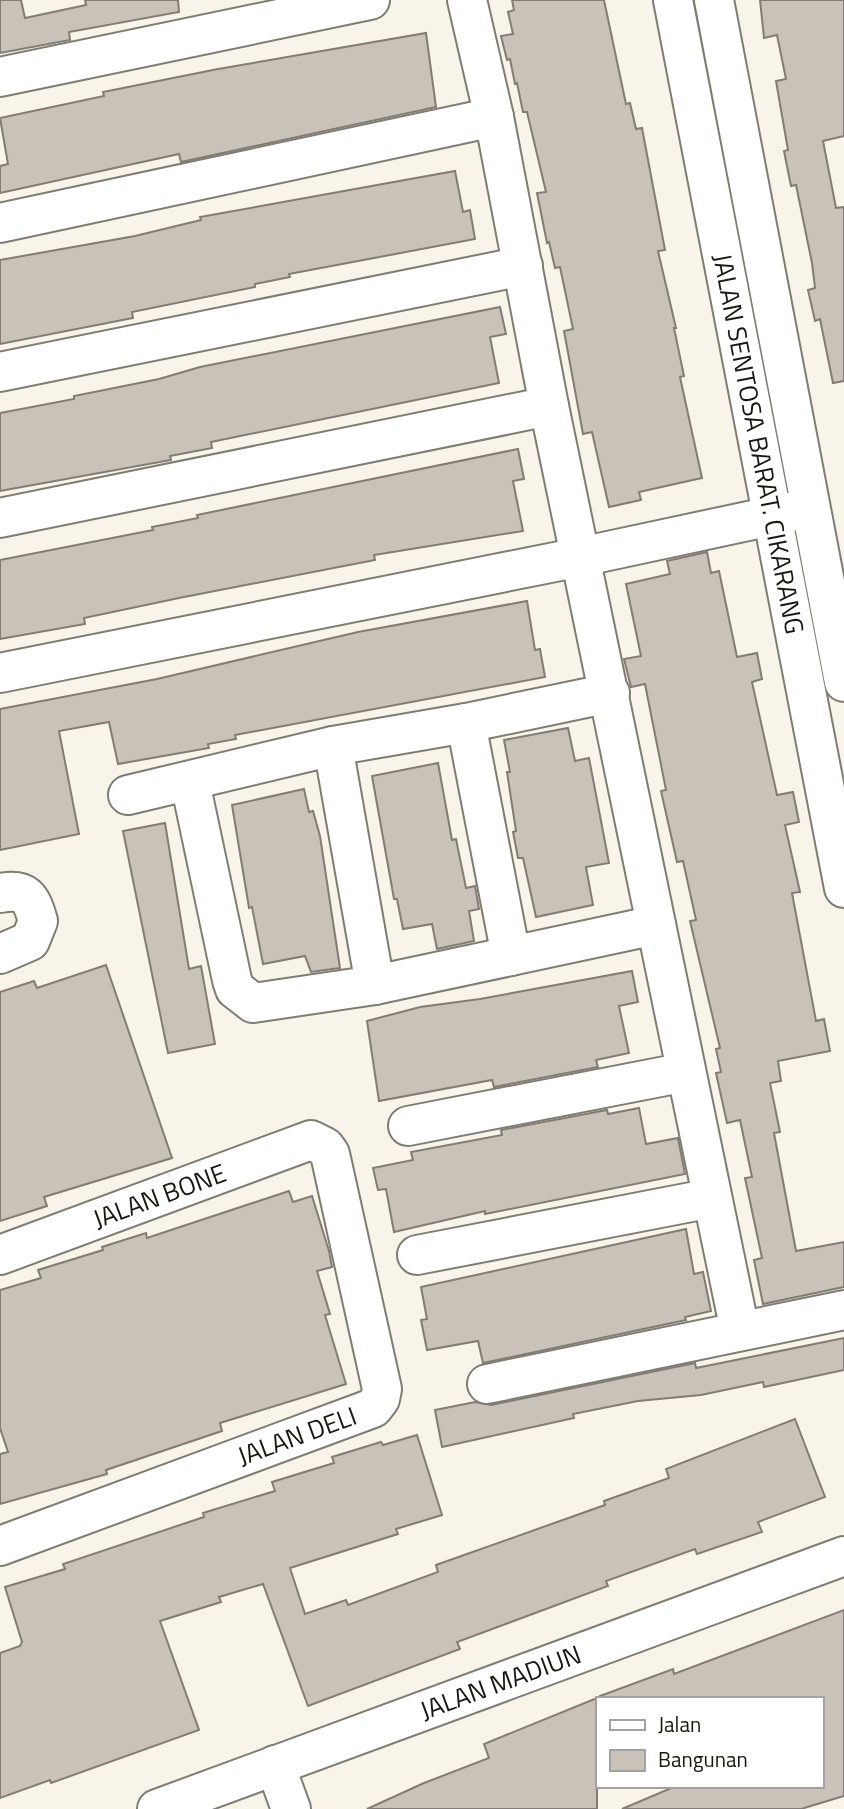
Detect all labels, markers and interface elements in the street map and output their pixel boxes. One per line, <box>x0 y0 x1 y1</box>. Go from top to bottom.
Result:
street label: JALAN SENTOSA BARAT. CIKARANG <box>703 250 815 637</box>
street label: JALAN BONE <box>87 1153 231 1238</box>
street label: JALAN DELI <box>232 1396 362 1475</box>
street label: JALAN MADIUN <box>414 1635 586 1730</box>
legend <box>596 1697 823 1788</box>
text: Jalan <box>658 1708 701 1740</box>
text: Bangunan <box>658 1743 748 1775</box>

